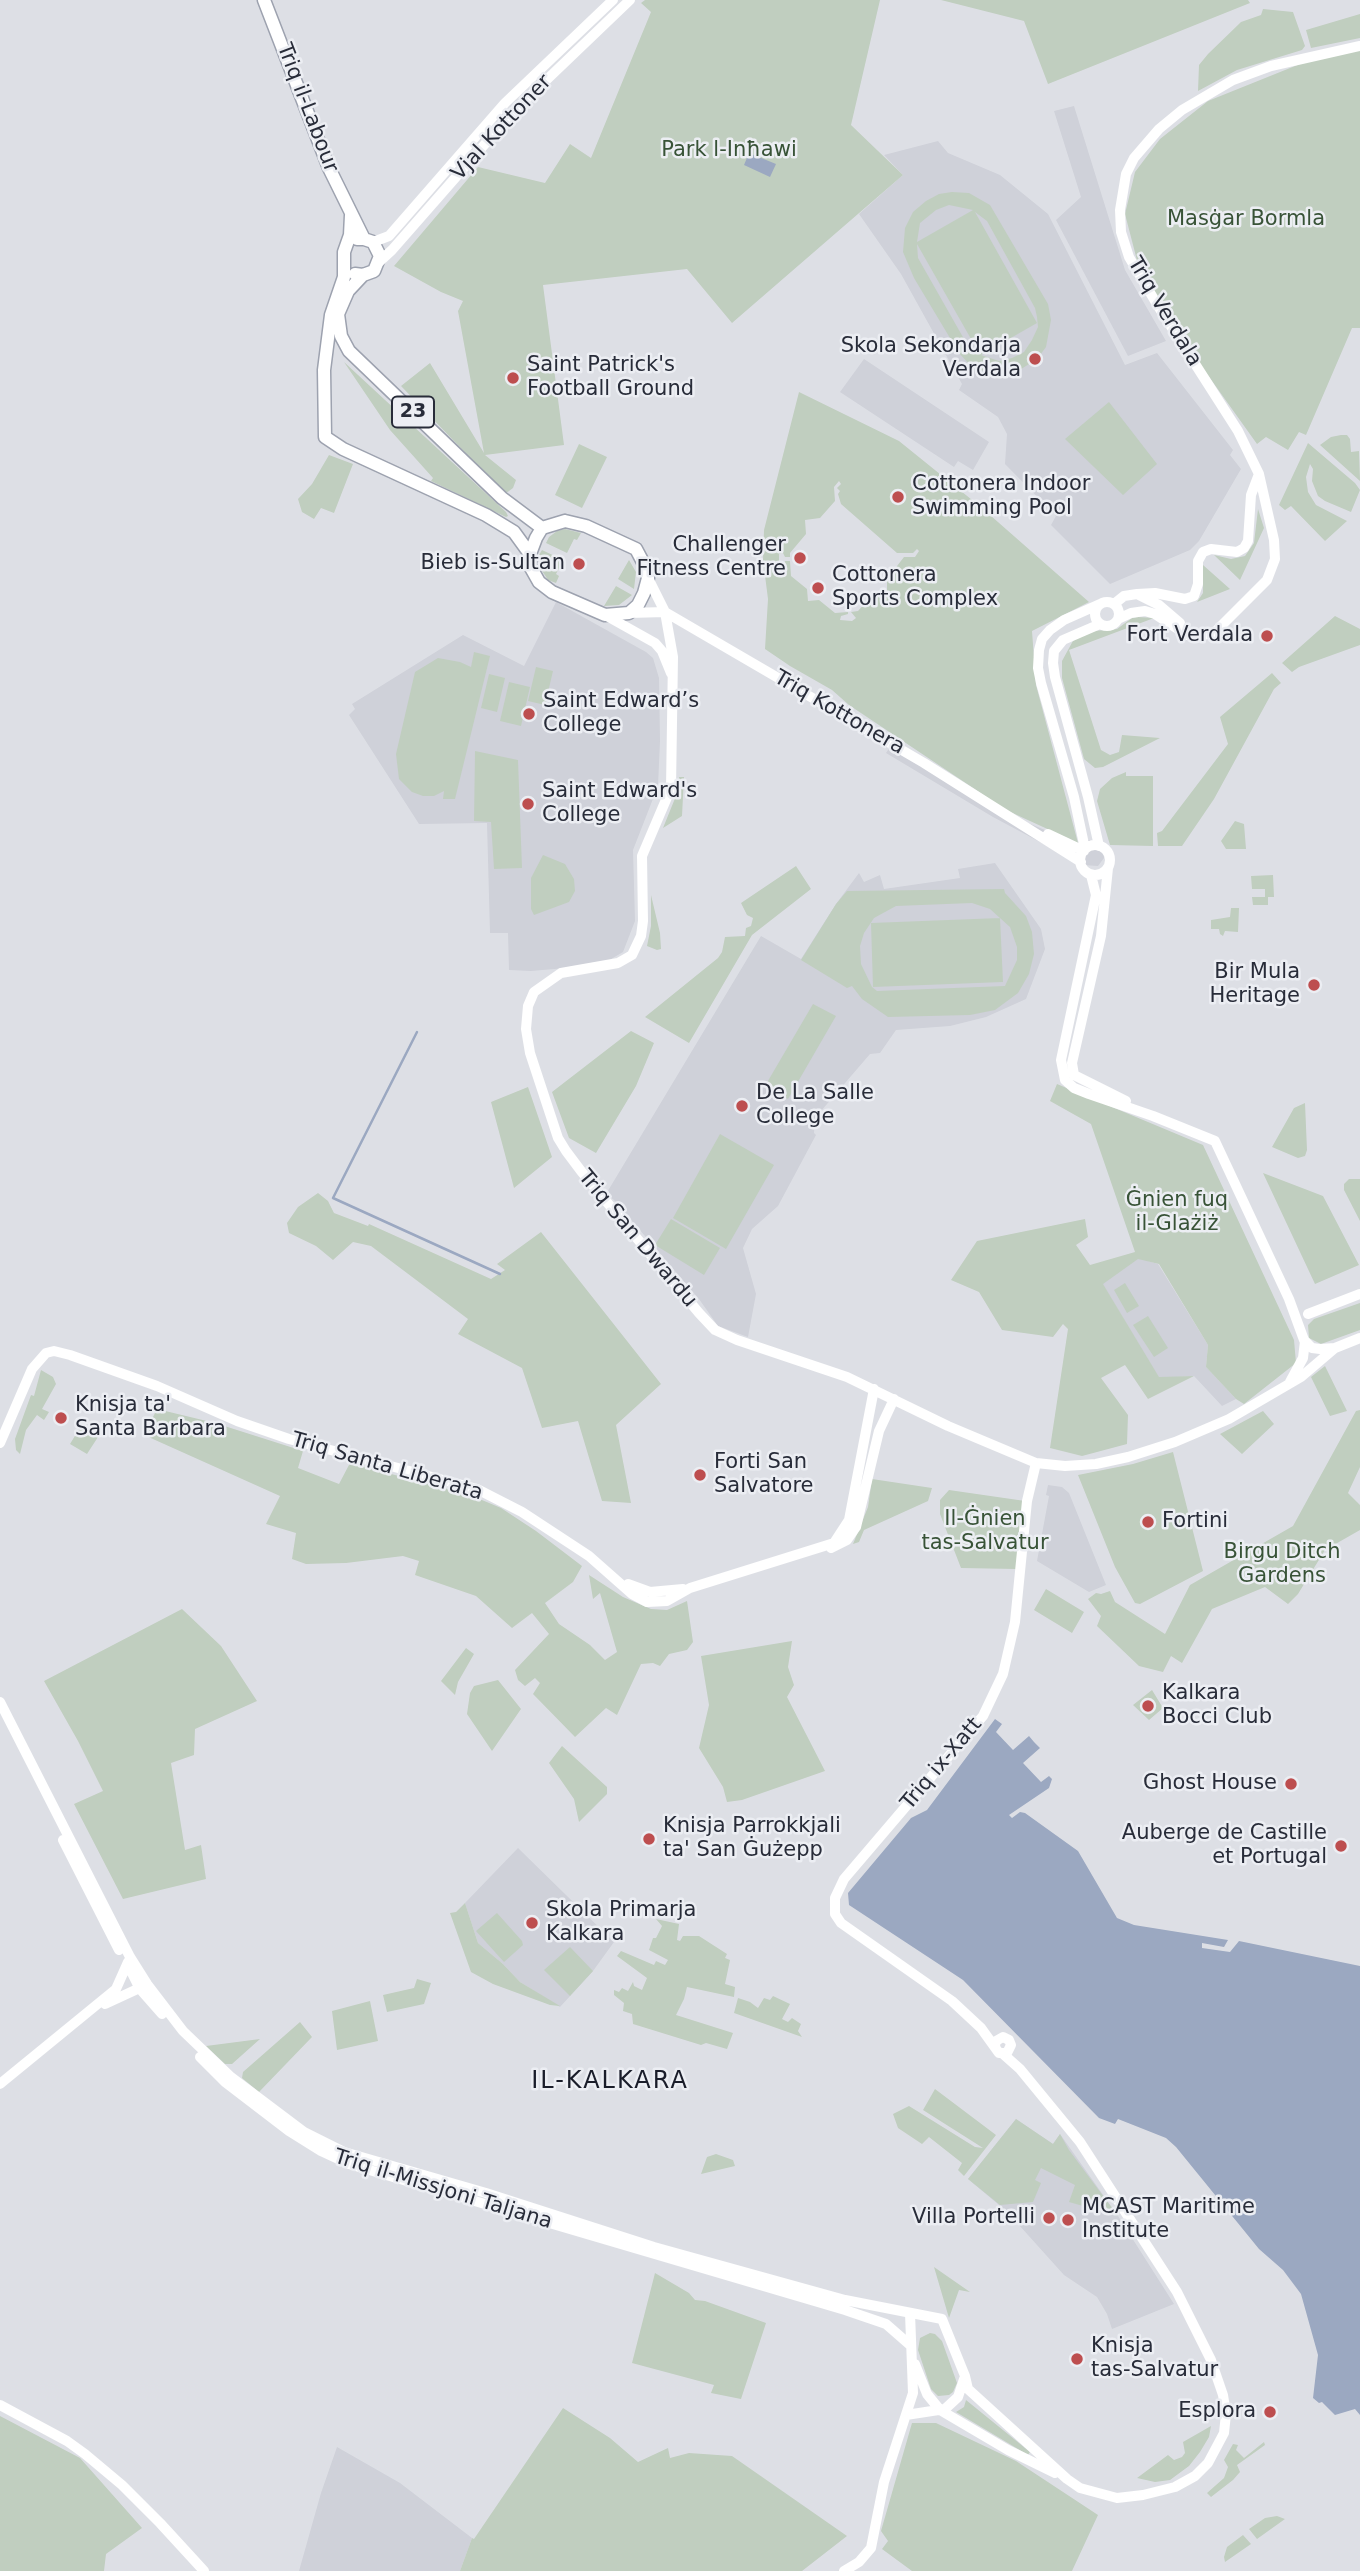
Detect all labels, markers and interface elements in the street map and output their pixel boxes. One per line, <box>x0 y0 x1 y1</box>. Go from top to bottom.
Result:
street label: Triq il-Labour <box>271 40 343 176</box>
street label: Vjal Kottoner <box>447 70 557 186</box>
park label: Park l-Inħawi <box>661 138 797 164</box>
park label: Masġar Bormla <box>1167 207 1325 233</box>
street label: Triq Verdala <box>1122 253 1206 371</box>
place label: Skola Sekondarja Verdala <box>841 334 1021 384</box>
marker: Skola Sekondarja Verdala <box>1027 351 1043 367</box>
place label: Saint Patrick's Football Ground <box>527 353 694 403</box>
marker: Saint Patrick's Football Ground <box>505 370 521 386</box>
road number: 23 <box>392 396 434 428</box>
place label: Cottonera Indoor Swimming Pool <box>912 472 1090 522</box>
marker: Cottonera Indoor Swimming Pool <box>890 489 906 505</box>
place label: Challenger Fitness Centre <box>636 533 786 583</box>
marker: Challenger Fitness Centre <box>792 550 808 566</box>
place label: Bieb is-Sultan <box>421 551 565 577</box>
marker: Bieb is-Sultan <box>571 556 587 572</box>
place label: Cottonera Sports Complex <box>832 563 998 613</box>
marker: Cottonera Sports Complex <box>810 580 826 596</box>
place label: Fort Verdala <box>1126 623 1253 649</box>
marker: Fort Verdala <box>1259 628 1275 644</box>
street label: Triq Kottonera <box>769 665 909 761</box>
place label: Saint Edward’s College <box>543 689 699 739</box>
marker: Saint Edward’s College <box>521 706 537 722</box>
place label: Saint Edward's College <box>542 779 697 829</box>
marker: Saint Edward's College <box>520 796 536 812</box>
place label: Bir Mula Heritage <box>1209 960 1300 1010</box>
marker: Bir Mula Heritage <box>1306 977 1322 993</box>
place label: De La Salle College <box>756 1081 874 1131</box>
marker: De La Salle College <box>734 1098 750 1114</box>
street label: Triq San Dwardu <box>572 1165 702 1313</box>
park label: Ġnien fuq il-Glażiż <box>1126 1188 1228 1238</box>
place label: Knisja ta' Santa Barbara <box>75 1393 226 1443</box>
marker: Knisja ta' Santa Barbara <box>53 1410 69 1426</box>
street label: Triq Santa Liberata <box>288 1428 486 1506</box>
place label: Forti San Salvatore <box>714 1450 814 1500</box>
marker: Forti San Salvatore <box>692 1467 708 1483</box>
park label: Il-Ġnien tas-Salvatur <box>921 1507 1049 1557</box>
place label: Fortini <box>1162 1509 1228 1535</box>
marker: Fortini <box>1140 1514 1156 1530</box>
park label: Birgu Ditch Gardens <box>1224 1540 1340 1590</box>
place label: Kalkara Bocci Club <box>1162 1681 1272 1731</box>
marker: Kalkara Bocci Club <box>1140 1698 1156 1714</box>
street label: Triq ix-Xatt <box>896 1713 988 1815</box>
place label: Ghost House <box>1143 1771 1277 1797</box>
marker: Ghost House <box>1283 1776 1299 1792</box>
place label: Knisja Parrokkjali ta' San Ġużepp <box>663 1814 841 1864</box>
place label: Auberge de Castille et Portugal <box>1122 1821 1327 1871</box>
marker: Knisja Parrokkjali ta' San Ġużepp <box>641 1831 657 1847</box>
marker: Auberge de Castille et Portugal <box>1333 1838 1349 1854</box>
place label: Skola Primarja Kalkara <box>546 1898 696 1948</box>
marker: Skola Primarja Kalkara <box>524 1915 540 1931</box>
district label: IL-KALKARA <box>532 2068 688 2096</box>
street label: Triq il-Missjoni Taljana <box>331 2145 555 2235</box>
place label: MCAST Maritime Institute <box>1082 2195 1255 2245</box>
place label: Villa Portelli <box>912 2205 1035 2231</box>
marker: Villa Portelli <box>1041 2210 1057 2226</box>
marker: MCAST Maritime Institute <box>1060 2212 1076 2228</box>
place label: Knisja tas-Salvatur <box>1091 2334 1218 2384</box>
marker: Knisja tas-Salvatur <box>1069 2351 1085 2367</box>
place label: Esplora <box>1178 2399 1256 2425</box>
marker: Esplora <box>1262 2404 1278 2420</box>

